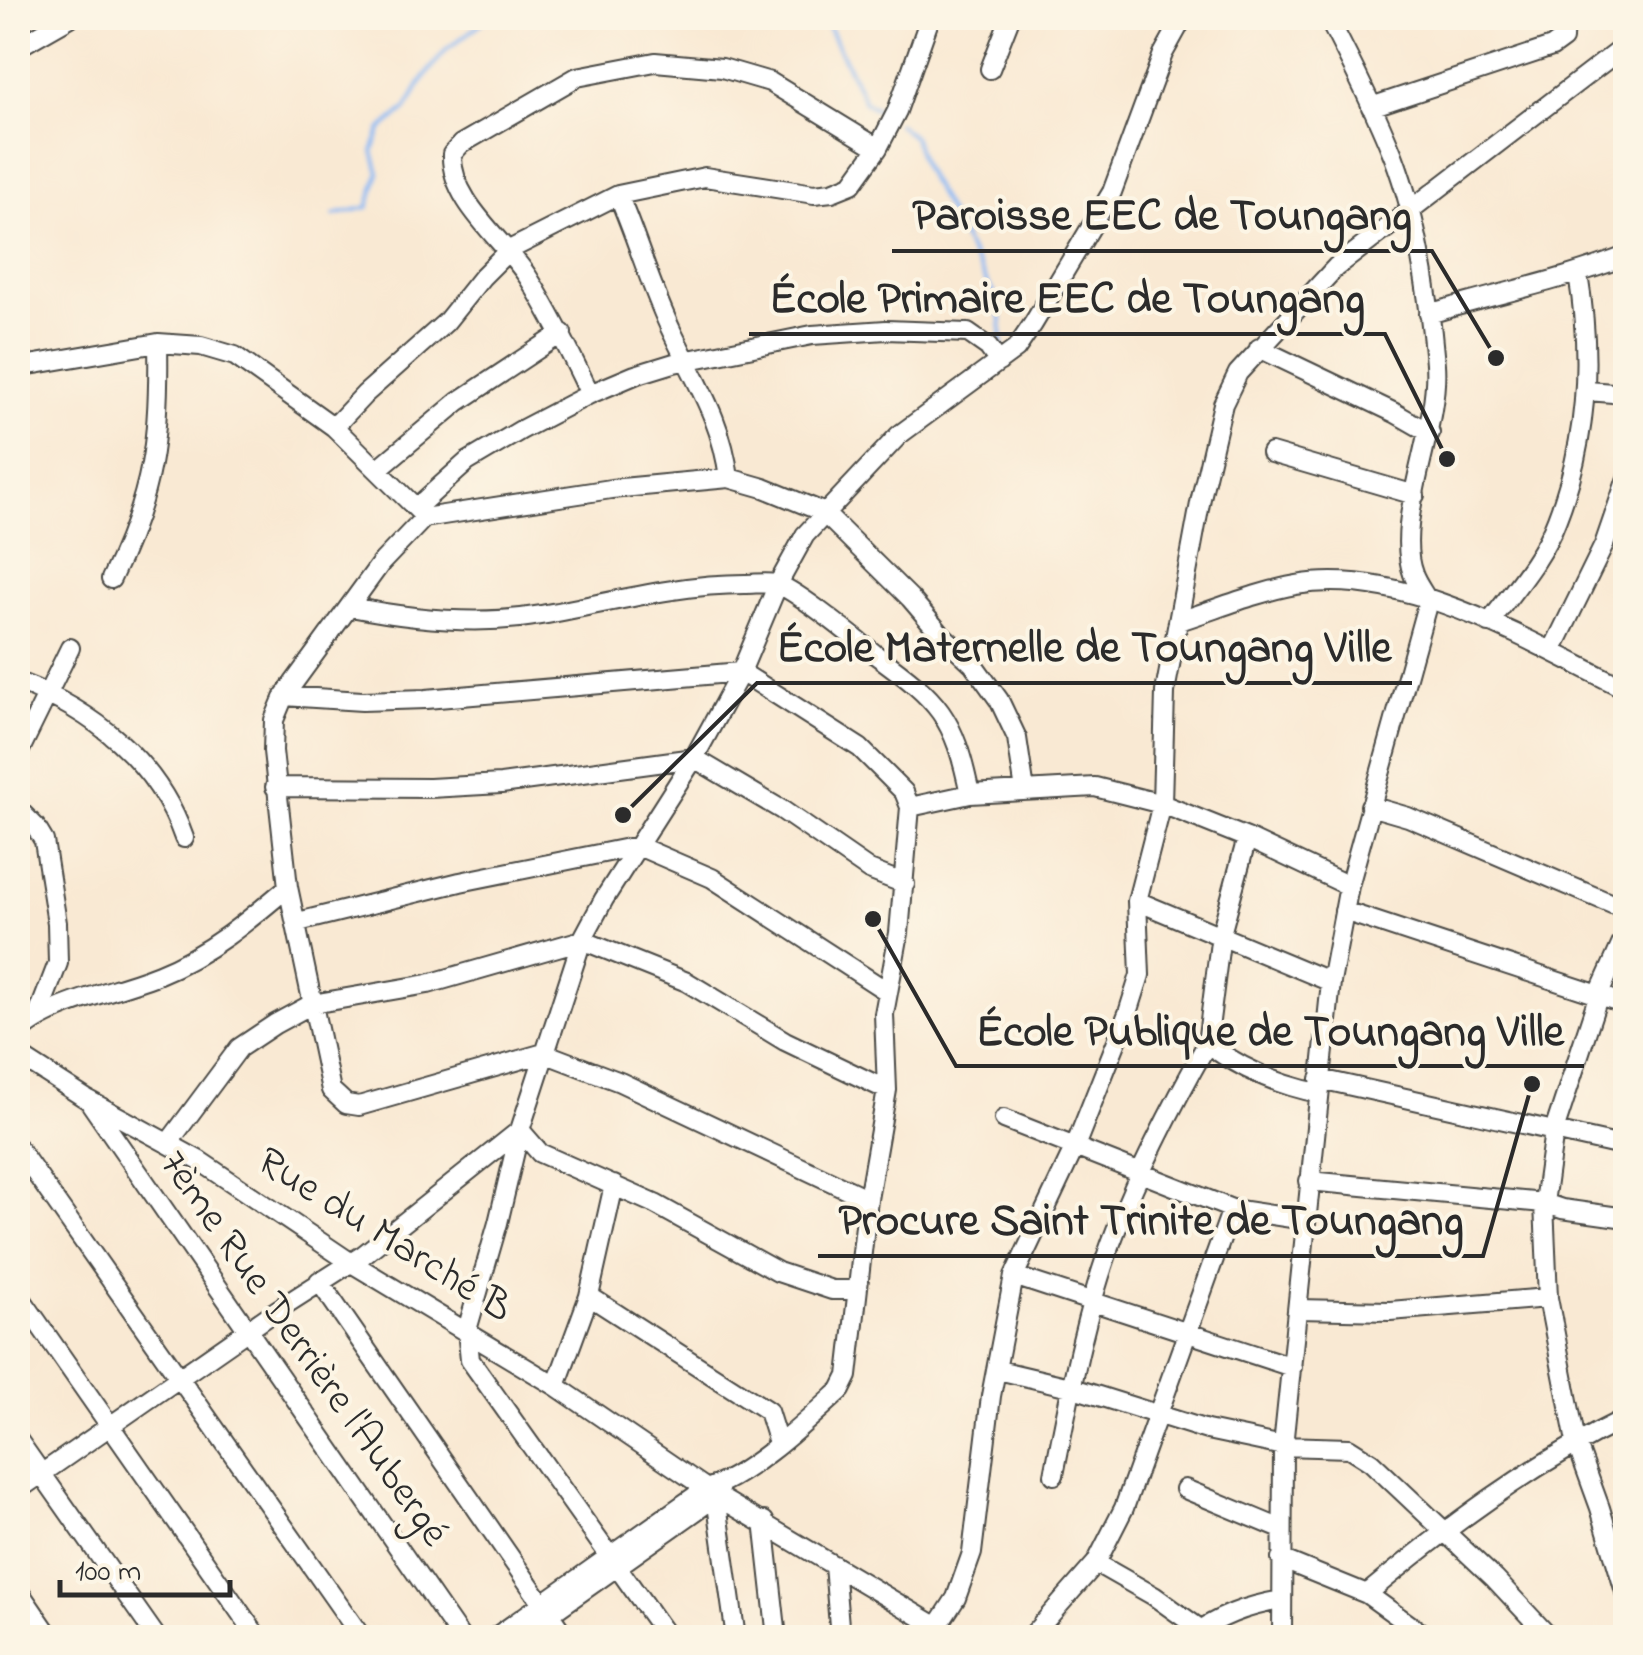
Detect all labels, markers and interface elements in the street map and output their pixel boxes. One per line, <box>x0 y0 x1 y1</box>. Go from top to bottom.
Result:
callout: Paroisse EEC de Toungang <box>892 176 1432 251</box>
text: Paroisse EEC de Toungang <box>912 185 1412 253</box>
callout: École Primaire EEC de Toungang <box>749 259 1385 334</box>
text: École Primaire EEC de Toungang <box>769 268 1365 336</box>
callout: École Maternelle de Toungang Ville <box>757 608 1412 683</box>
text: École Maternelle de Toungang Ville <box>777 617 1393 685</box>
callout: École Publique de Toungang Ville <box>956 991 1584 1066</box>
text: École Publique de Toungang Ville <box>976 1001 1566 1069</box>
street label: Rue du Marché B <box>244 1133 524 1339</box>
street label: 7ème Rue Derrière l'Aubergé <box>143 1138 463 1560</box>
callout: Procure Saint Trinite de Toungang <box>818 1181 1483 1256</box>
text: Procure Saint Trinite de Toungang <box>838 1190 1464 1258</box>
scale bar <box>60 1535 230 1597</box>
text: 100 m <box>75 1551 141 1595</box>

